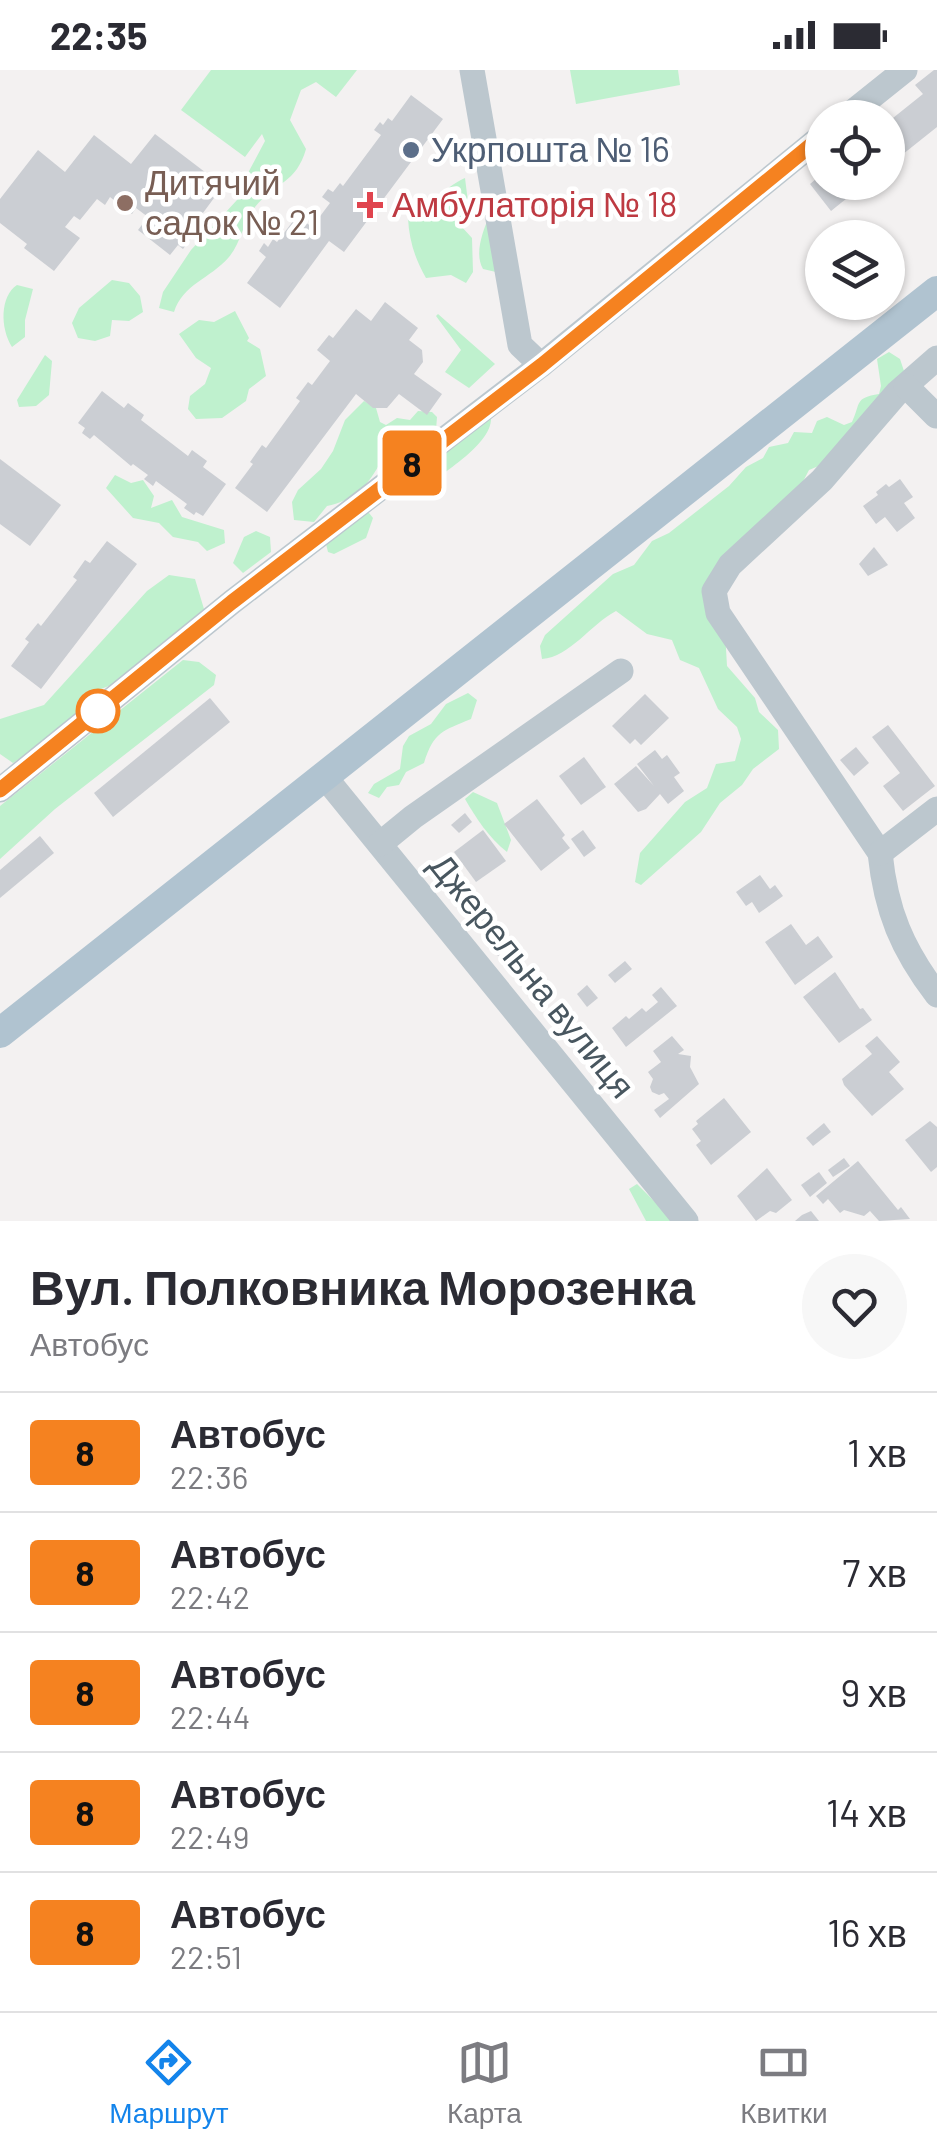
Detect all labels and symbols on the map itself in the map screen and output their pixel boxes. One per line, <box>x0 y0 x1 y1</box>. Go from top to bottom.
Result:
place label: Укрпошта № 16 <box>431 127 670 169</box>
marker: Укрпошта № 16 <box>400 139 422 161</box>
place label: Дитячий садок № 21 <box>145 160 319 242</box>
place label: Амбулаторія № 18 <box>392 182 677 224</box>
marker: Дитячий садок № 21 <box>114 192 136 214</box>
marker: Амбулаторія № 18 <box>357 192 383 218</box>
line badge: 8 <box>380 430 444 496</box>
unlabelled marker <box>77 690 119 732</box>
street label: Джерельна вулиця <box>422 844 645 1105</box>

